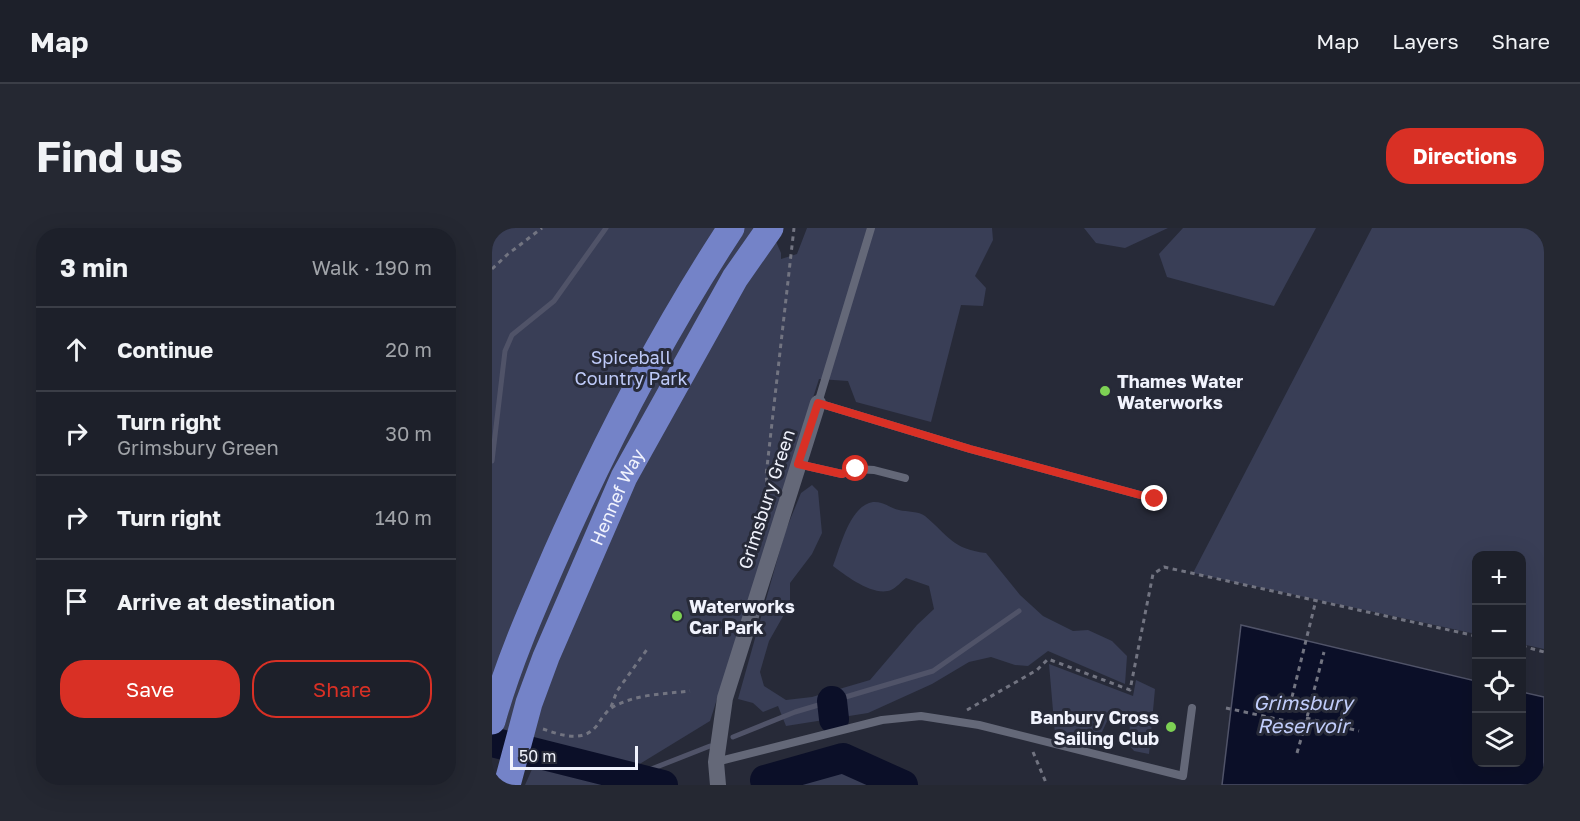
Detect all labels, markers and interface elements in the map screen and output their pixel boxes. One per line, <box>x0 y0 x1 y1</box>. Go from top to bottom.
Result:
text: Map <box>30 25 88 58</box>
text: Map <box>1316 28 1359 54</box>
text: Layers <box>1392 28 1459 54</box>
text: Share <box>1492 28 1550 54</box>
button: Directions <box>1386 128 1544 184</box>
text: Find us <box>36 131 183 181</box>
text: 3 min <box>60 252 128 283</box>
text: Walk · 190 m <box>312 255 432 279</box>
icon: ahead <box>60 333 93 366</box>
text: Continue <box>117 336 213 363</box>
text: 20 m <box>385 337 432 361</box>
park label: Spiceball Country Park <box>574 346 688 389</box>
place label: Thames Water Waterworks <box>1117 370 1243 413</box>
marker: Thames Water Waterworks <box>1098 384 1112 398</box>
text: Turn right <box>117 408 221 435</box>
icon: right <box>60 417 93 450</box>
text: 30 m <box>385 421 432 445</box>
street label: Grimsbury Green <box>733 426 799 572</box>
text: Grimsbury Green <box>117 435 279 459</box>
street label: Hennef Way <box>585 445 649 549</box>
route start <box>842 455 868 481</box>
route end <box>1141 485 1167 511</box>
icon: right <box>60 501 93 534</box>
text: Turn right <box>117 504 221 531</box>
text: 140 m <box>375 505 432 529</box>
map controls <box>1472 551 1526 767</box>
button: + <box>1472 551 1526 605</box>
icon: arrive <box>60 585 93 618</box>
text: Arrive at destination <box>117 588 335 615</box>
place label: Waterworks Car Park <box>689 595 795 638</box>
button: − <box>1472 605 1526 659</box>
marker: Waterworks Car Park <box>670 609 684 623</box>
button: locate <box>1472 659 1526 713</box>
button: Save <box>60 660 240 718</box>
button: Share <box>252 660 432 718</box>
water label: Grimsbury Reservoir <box>1253 690 1356 737</box>
place label: Banbury Cross Sailing Club <box>1030 706 1159 749</box>
button: layers <box>1472 713 1526 767</box>
marker: Banbury Cross Sailing Club <box>1164 720 1178 734</box>
scale bar <box>510 743 638 770</box>
text: 50 m <box>519 746 556 766</box>

